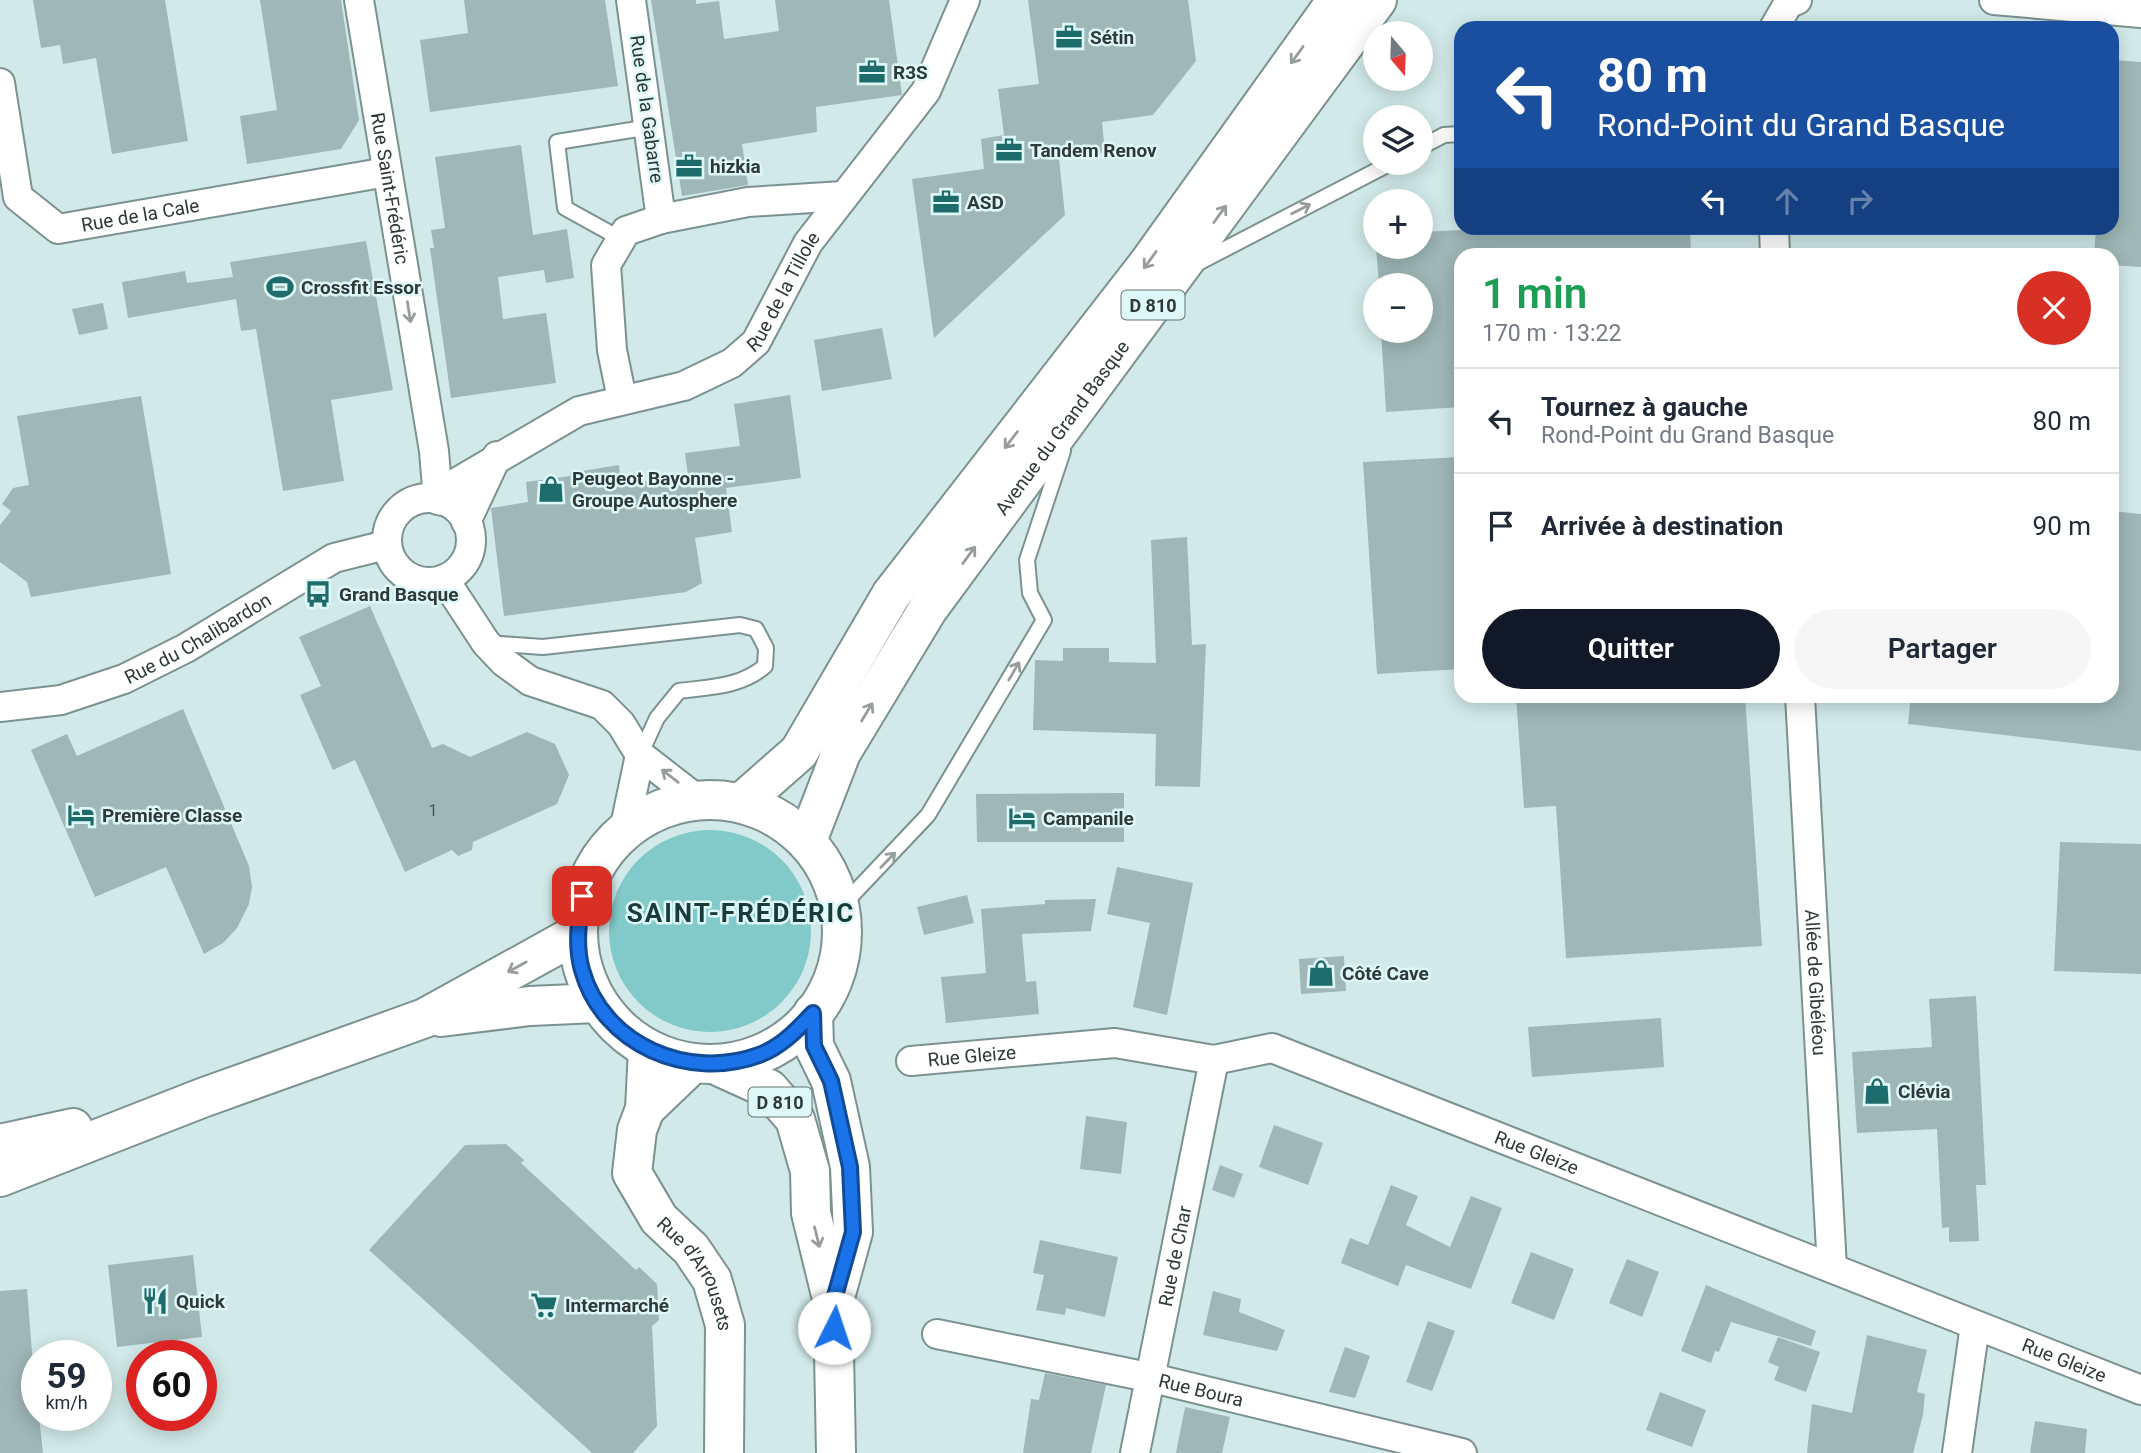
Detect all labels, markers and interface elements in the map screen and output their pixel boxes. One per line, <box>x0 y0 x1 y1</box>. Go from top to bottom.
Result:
north arrow <box>1363 21 1433 91</box>
map controls <box>1363 21 1433 343</box>
office icon: Sétin <box>1054 22 1084 52</box>
place label: Sétin <box>1090 26 1134 49</box>
street label: Rue de la Gabarre <box>625 34 669 184</box>
one-way arrow <box>1290 45 1304 64</box>
text: 80 m <box>1597 47 1708 104</box>
icon: left <box>1482 49 1573 140</box>
office icon: R3S <box>857 57 887 87</box>
place label: R3S <box>893 61 928 84</box>
button: layers <box>1363 105 1433 175</box>
text: Rond-Point du Grand Basque <box>1597 106 2005 144</box>
street label: Rue Saint-Frédéric <box>366 111 414 266</box>
office icon: Tandem Renov <box>994 135 1024 165</box>
place label: Tandem Renov <box>1030 139 1157 162</box>
office icon: hizkia <box>674 151 704 181</box>
place label: hizkia <box>710 155 761 178</box>
icon: left <box>1695 182 1733 220</box>
icon: ahead <box>1768 182 1806 220</box>
icon: right <box>1841 182 1879 220</box>
office icon: ASD <box>931 187 961 217</box>
button: + <box>1363 189 1433 259</box>
place label: ASD <box>967 191 1004 214</box>
street label: Rue de la Cale <box>79 193 201 236</box>
one-way arrow <box>1290 202 1311 216</box>
one-way arrow <box>1213 205 1227 224</box>
street label: Rue de la Tillole <box>742 227 824 357</box>
one-way arrow <box>1143 251 1158 270</box>
text: 1 min <box>1482 269 1587 318</box>
button: close <box>2017 271 2091 345</box>
sports icon: Crossfit Essor <box>265 272 295 302</box>
button: − <box>1363 273 1433 343</box>
place label: Crossfit Essor <box>301 276 421 299</box>
road number: D 810 <box>1122 290 1184 320</box>
one-way arrow <box>403 300 416 323</box>
text: 170 m · 13:22 <box>1482 320 1621 347</box>
street label: Avenue du Grand Basque <box>990 336 1134 520</box>
text: Tournez à gauche <box>1541 392 1748 422</box>
icon: left <box>1482 402 1520 440</box>
text: 80 m <box>2033 406 2091 436</box>
text: Rond-Point du Grand Basque <box>1541 422 1834 449</box>
one-way arrow <box>1003 431 1018 449</box>
place label: Peugeot Bayonne - Groupe Autosphere <box>572 467 737 512</box>
shop icon: Peugeot Bayonne - Groupe Autosphere <box>536 474 566 504</box>
icon: arrive <box>1482 507 1520 545</box>
text: Arrivée à destination <box>1541 511 1783 541</box>
text: 90 m <box>2033 511 2091 541</box>
one-way arrow <box>961 546 976 564</box>
bus stop icon: Grand Basque <box>303 579 333 609</box>
place label: Grand Basque <box>339 583 459 606</box>
street label: Rue du Chalibardon <box>121 588 275 688</box>
button: Quitter <box>1482 609 1780 689</box>
button: Partager <box>1794 609 2091 689</box>
one-way arrow <box>1007 662 1021 682</box>
one-way arrow <box>860 702 874 722</box>
one-way arrow <box>661 769 679 784</box>
hotel icon: Première Classe <box>66 800 96 830</box>
house number: 1 <box>429 801 438 820</box>
hotel icon: Campanile <box>1007 803 1037 833</box>
place label: Première Classe <box>102 804 242 827</box>
place label: Campanile <box>1043 807 1134 830</box>
one-way arrow <box>880 852 897 869</box>
pin <box>552 866 612 926</box>
icon: arrive <box>563 877 601 915</box>
district label: SAINT-FRÉDÉRIC <box>627 898 855 928</box>
street label: Allée de Gibéléou <box>1800 909 1832 1056</box>
shop icon: Côté Cave <box>1306 958 1336 988</box>
one-way arrow <box>507 961 528 974</box>
place label: Côté Cave <box>1342 962 1429 985</box>
street label: Rue Gleize <box>927 1040 1017 1071</box>
shop icon: Clévia <box>1862 1076 1892 1106</box>
place label: Clévia <box>1898 1080 1950 1103</box>
road number: D 810 <box>748 1087 812 1116</box>
street label: Rue Gleize <box>1491 1125 1582 1179</box>
street label: Rue de Char <box>1153 1203 1196 1308</box>
street label: Rue d'Arrousets <box>652 1212 737 1331</box>
one-way arrow <box>811 1225 824 1248</box>
restaurant icon: Quick <box>140 1286 170 1316</box>
place label: Quick <box>176 1290 226 1313</box>
supermarket icon: Intermarché <box>529 1290 559 1320</box>
position arrow <box>797 1291 871 1365</box>
place label: Intermarché <box>565 1294 669 1317</box>
street label: Rue Gleize <box>2019 1333 2110 1387</box>
speed limit sign: 60 <box>126 1340 217 1431</box>
text: 59 <box>46 1356 87 1397</box>
street label: Rue Boura <box>1156 1368 1246 1411</box>
text: km/h <box>45 1392 88 1413</box>

